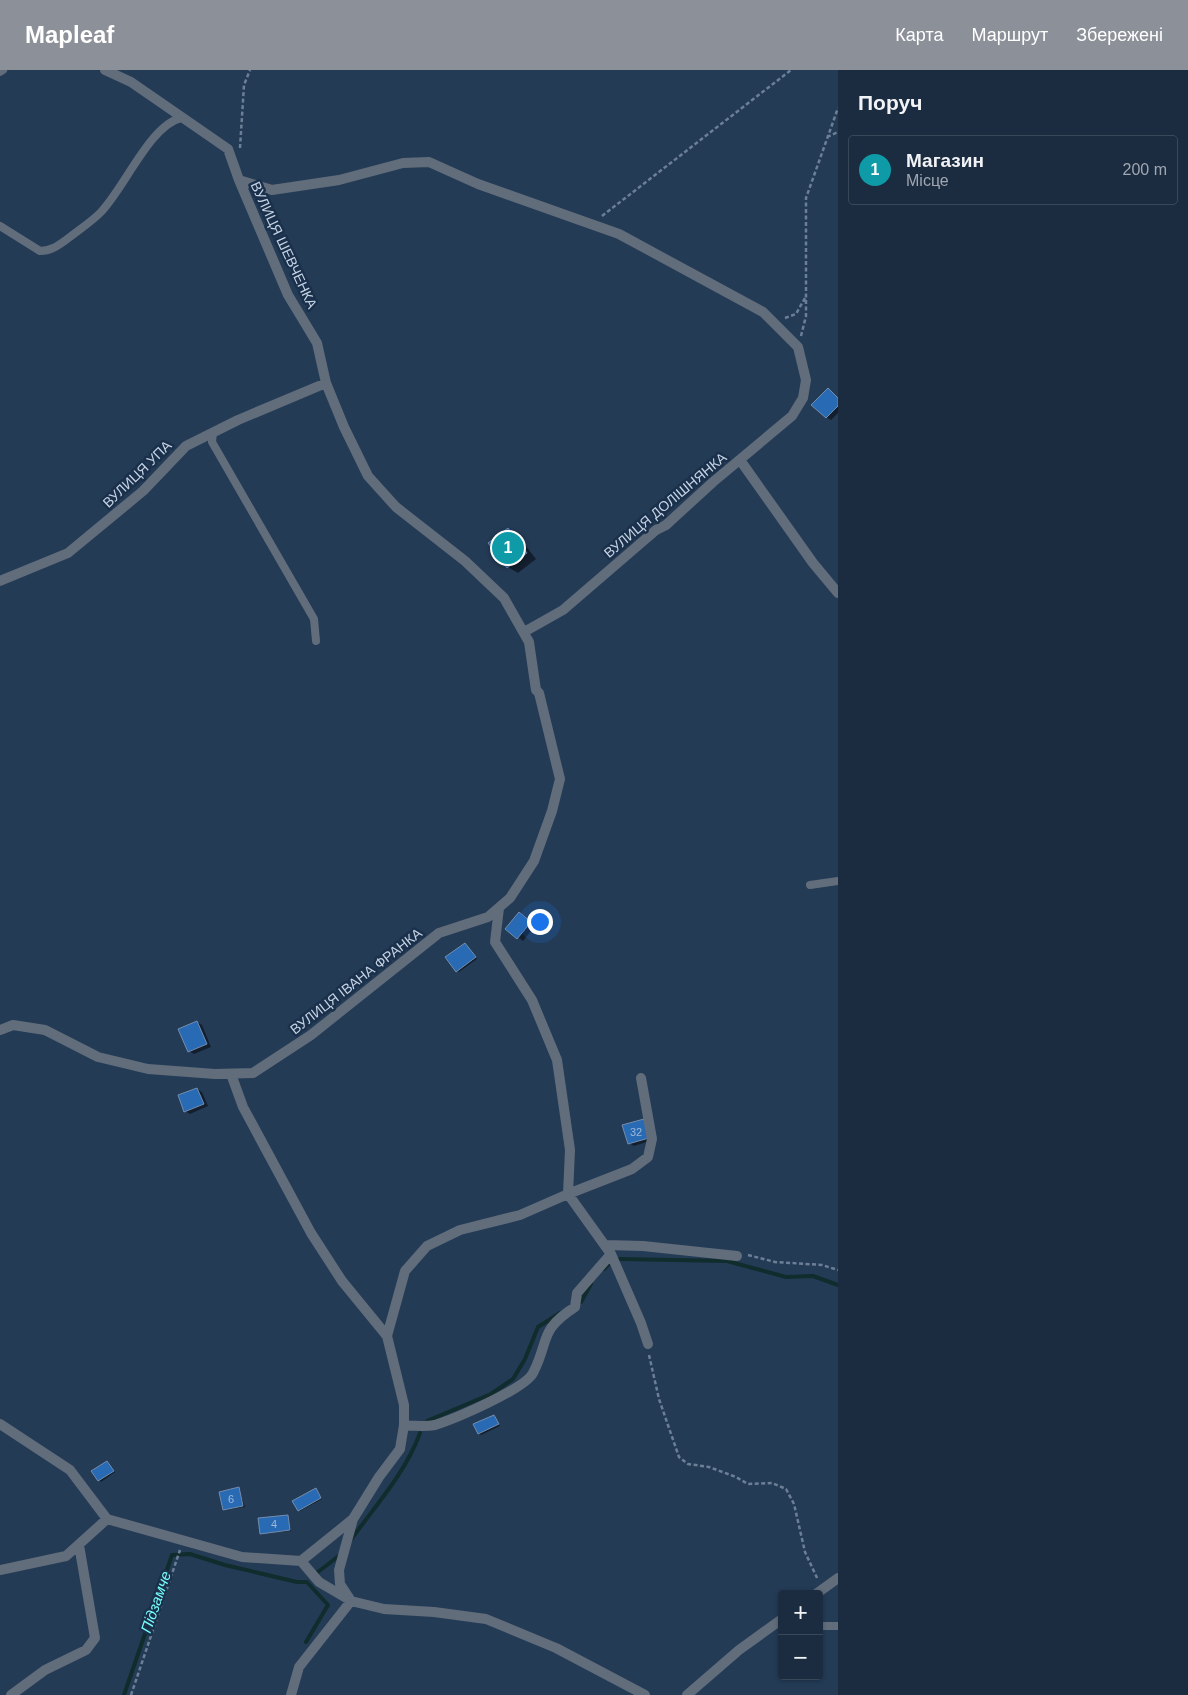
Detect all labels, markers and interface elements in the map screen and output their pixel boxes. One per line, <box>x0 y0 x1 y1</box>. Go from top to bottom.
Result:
text: Mapleaf <box>25 21 114 48</box>
text: Карта <box>895 25 943 45</box>
text: Маршрут <box>971 25 1048 45</box>
text: Збережені <box>1076 25 1163 45</box>
text: Поруч <box>858 91 922 114</box>
text: Магазин <box>906 150 984 171</box>
text: 1 <box>871 161 879 178</box>
text: 200 m <box>1123 161 1167 178</box>
text: Місце <box>906 172 949 189</box>
street label: ВУЛИЦЯ ШЕВЧЕНКА <box>248 179 321 312</box>
street label: ВУЛИЦЯ УПА <box>99 437 175 511</box>
street label: ВУЛИЦЯ ДОЛІШНЯНКА <box>601 449 730 561</box>
pin: 1 <box>492 529 524 567</box>
your location <box>527 909 553 935</box>
street label: ВУЛИЦЯ ІВАНА ФРАНКА <box>287 924 425 1037</box>
house number: 32 <box>630 1126 642 1138</box>
house number: 6 <box>228 1493 234 1505</box>
house number: 4 <box>271 1518 277 1530</box>
water label: Підзамче <box>137 1569 174 1635</box>
map controls <box>778 1590 823 1680</box>
button: + <box>778 1590 823 1635</box>
button: − <box>778 1635 823 1680</box>

